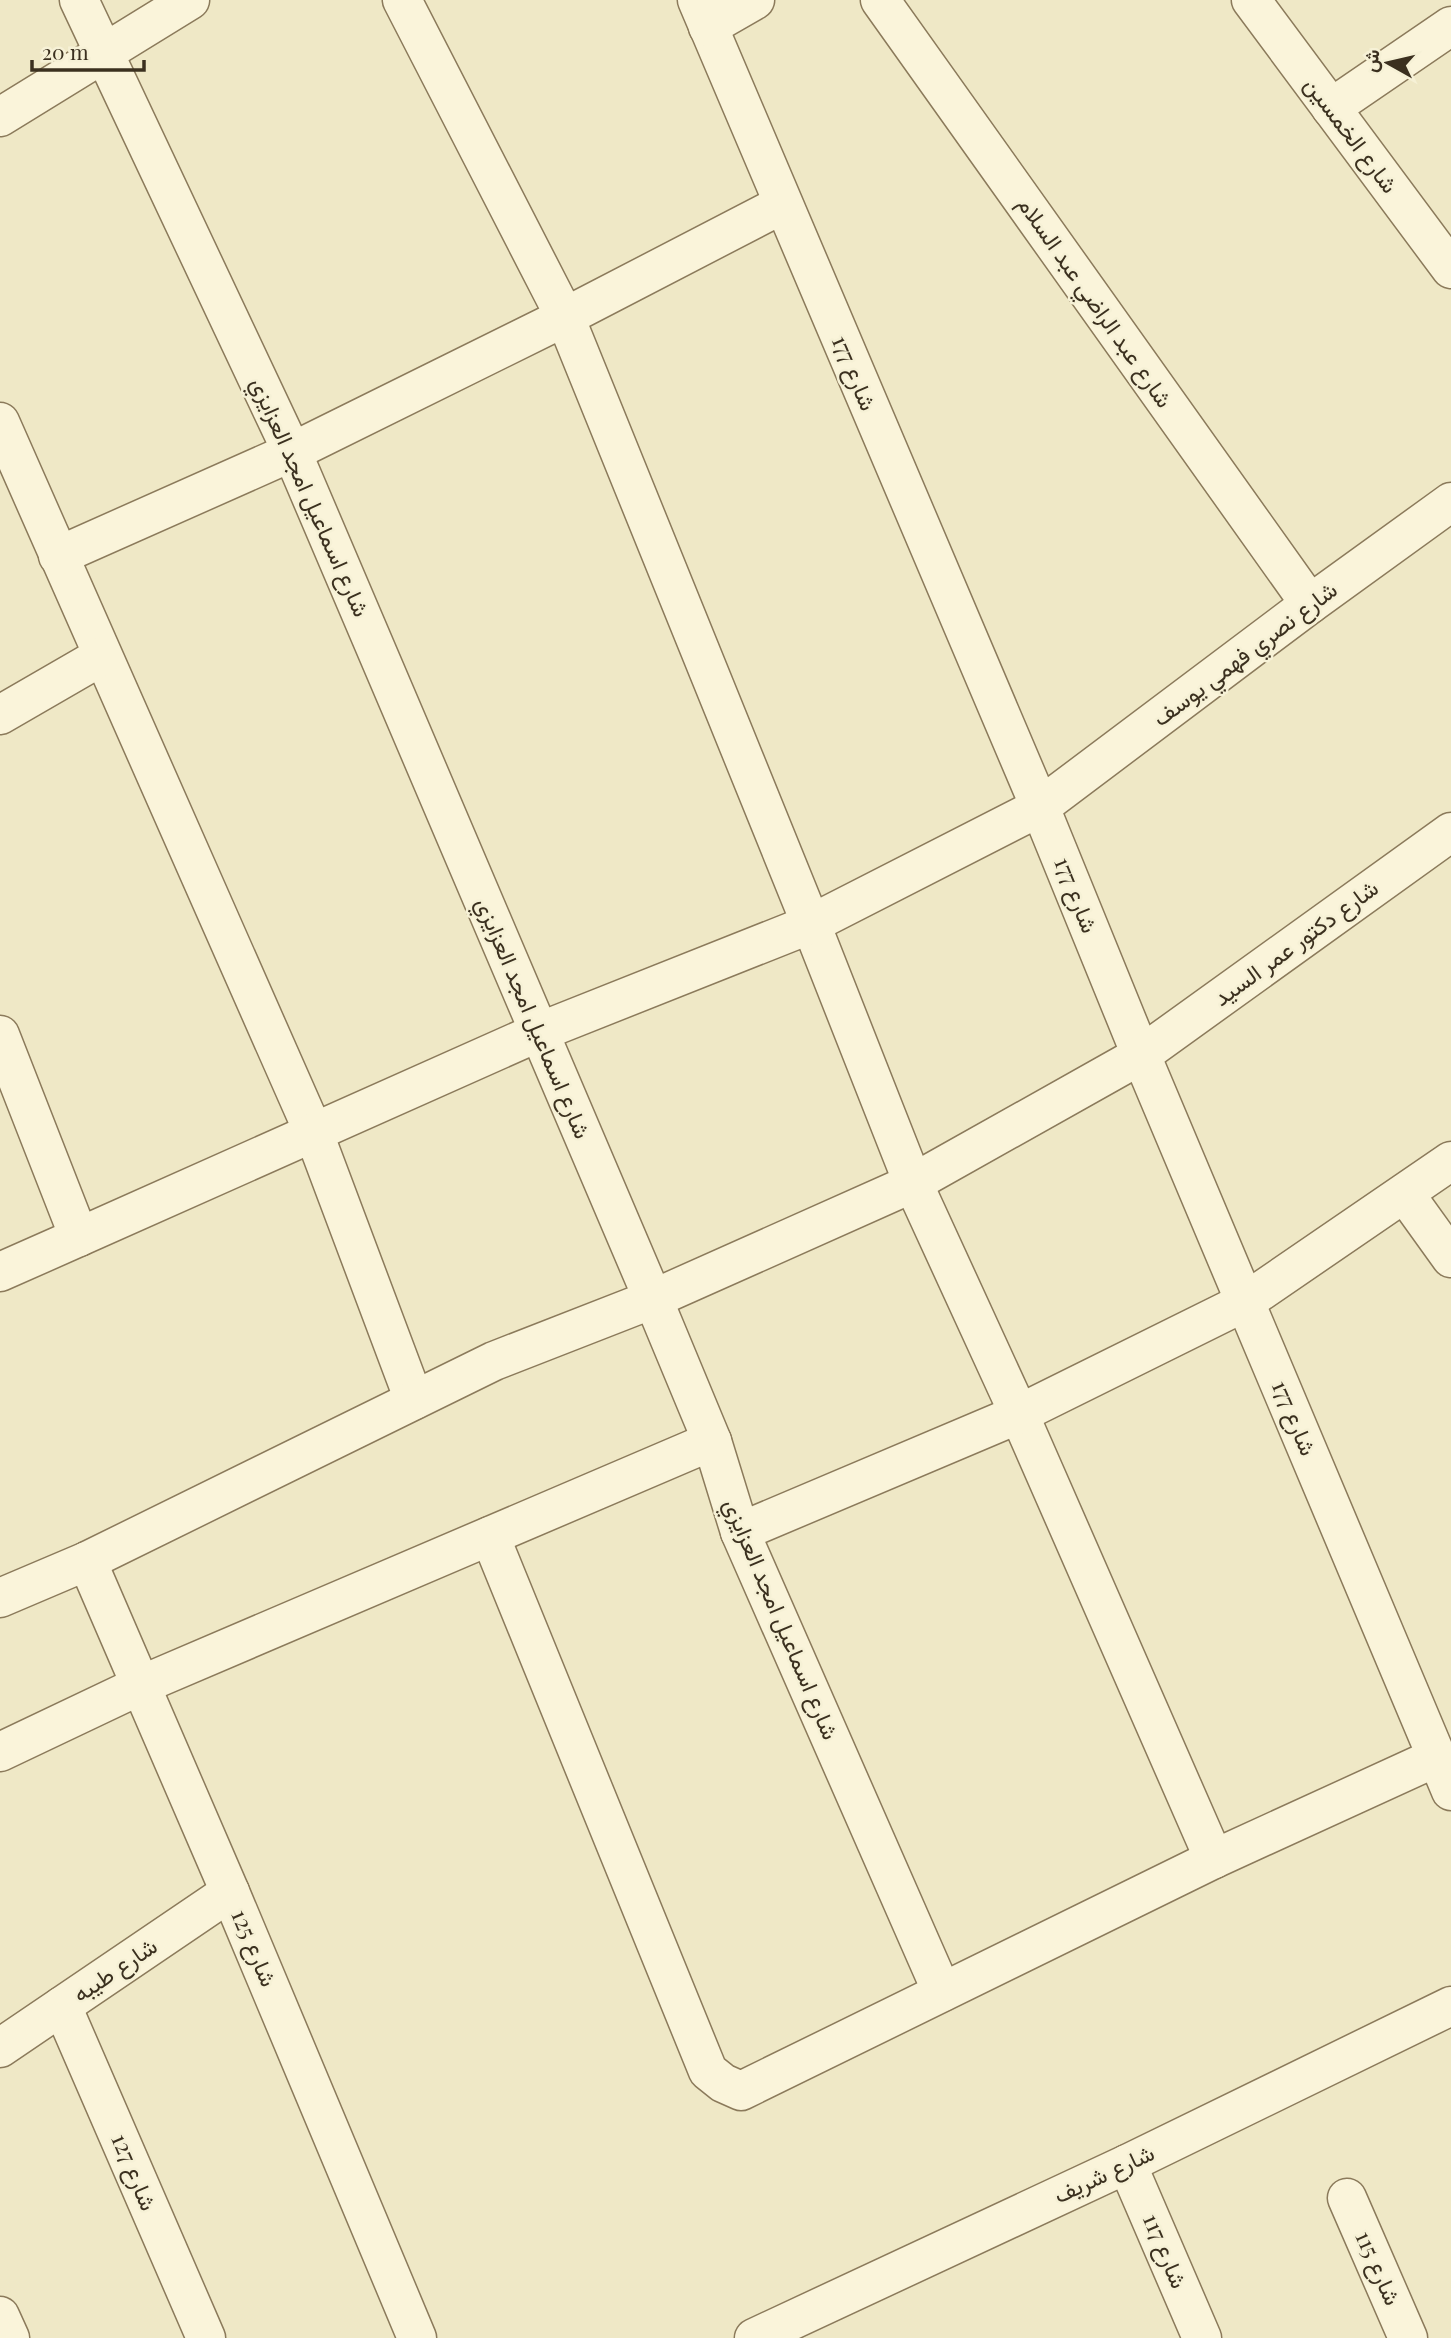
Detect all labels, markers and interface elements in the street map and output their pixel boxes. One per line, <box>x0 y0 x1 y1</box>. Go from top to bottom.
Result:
scale bar <box>32 28 144 72</box>
north arrow <box>1353 28 1423 98</box>
text: 20 m <box>42 37 89 65</box>
text: ش <box>1356 47 1385 74</box>
street label: شارع الخمسين <box>1297 70 1406 200</box>
street label: شارع عبد الراضي عبد السلام <box>1007 189 1181 416</box>
street label: شارع 177 <box>824 330 885 416</box>
street label: شارع اسماعيل امجد العزايزي <box>240 372 378 623</box>
street label: شارع نصري فهمي يوسف <box>1146 573 1346 736</box>
street label: شارع 177 <box>1046 852 1107 938</box>
street label: شارع دكتور عمر السيد <box>1206 871 1385 1014</box>
street label: شارع اسماعيل امجد العزايزي <box>465 892 599 1145</box>
street label: شارع 177 <box>1264 1375 1325 1461</box>
street label: شارع اسماعيل امجد العزايزي <box>713 1493 847 1746</box>
street label: شارع 125 <box>223 1904 285 1992</box>
street label: شارع طيبه <box>66 1929 163 2010</box>
street label: شارع 127 <box>103 2128 165 2215</box>
street label: شارع شريف <box>1048 2136 1159 2211</box>
street label: شارع 117 <box>1135 2208 1196 2293</box>
street label: شارع 115 <box>1347 2225 1409 2310</box>

